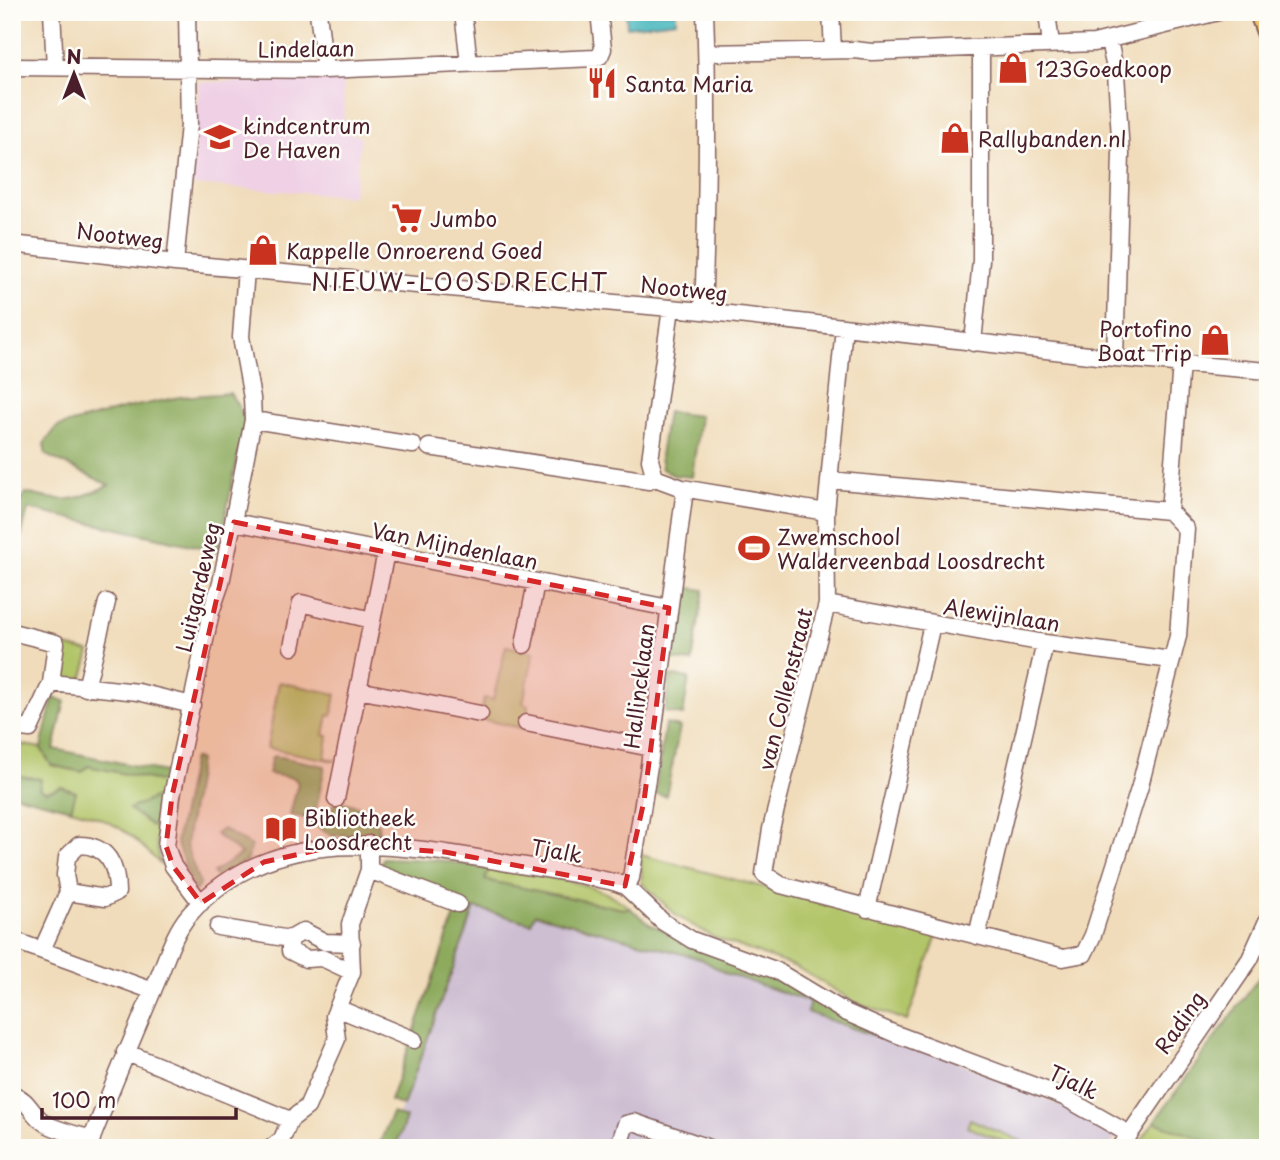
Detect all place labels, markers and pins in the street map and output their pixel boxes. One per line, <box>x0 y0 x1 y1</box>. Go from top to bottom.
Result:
shop icon: 123Goedkoop <box>996 51 1030 85</box>
place label: 123Goedkoop <box>1036 52 1172 84</box>
restaurant icon: Santa Maria <box>585 66 619 100</box>
place label: Santa Maria <box>625 67 754 99</box>
place label: kindcentrum De Haven <box>243 109 371 165</box>
school or university icon: kindcentrum De Haven <box>203 120 237 154</box>
shop icon: Rallybanden.nl <box>938 121 972 155</box>
place label: Rallybanden.nl <box>978 122 1126 154</box>
supermarket icon: Jumbo <box>390 201 424 235</box>
place label: Jumbo <box>430 202 497 234</box>
shop icon: Kappelle Onroerend Goed <box>246 233 280 267</box>
place label: Kappelle Onroerend Goed <box>286 234 543 266</box>
place label: Portofino Boat Trip <box>1096 312 1192 368</box>
shop icon: Portofino Boat Trip <box>1198 323 1232 357</box>
place label: Zwemschool Walderveenbad Loosdrecht <box>777 520 1045 576</box>
sports icon: Zwemschool Walderveenbad Loosdrecht <box>737 531 771 565</box>
place label: Bibliotheek Loosdrecht <box>304 801 416 857</box>
library icon: Bibliotheek Loosdrecht <box>264 812 298 846</box>

